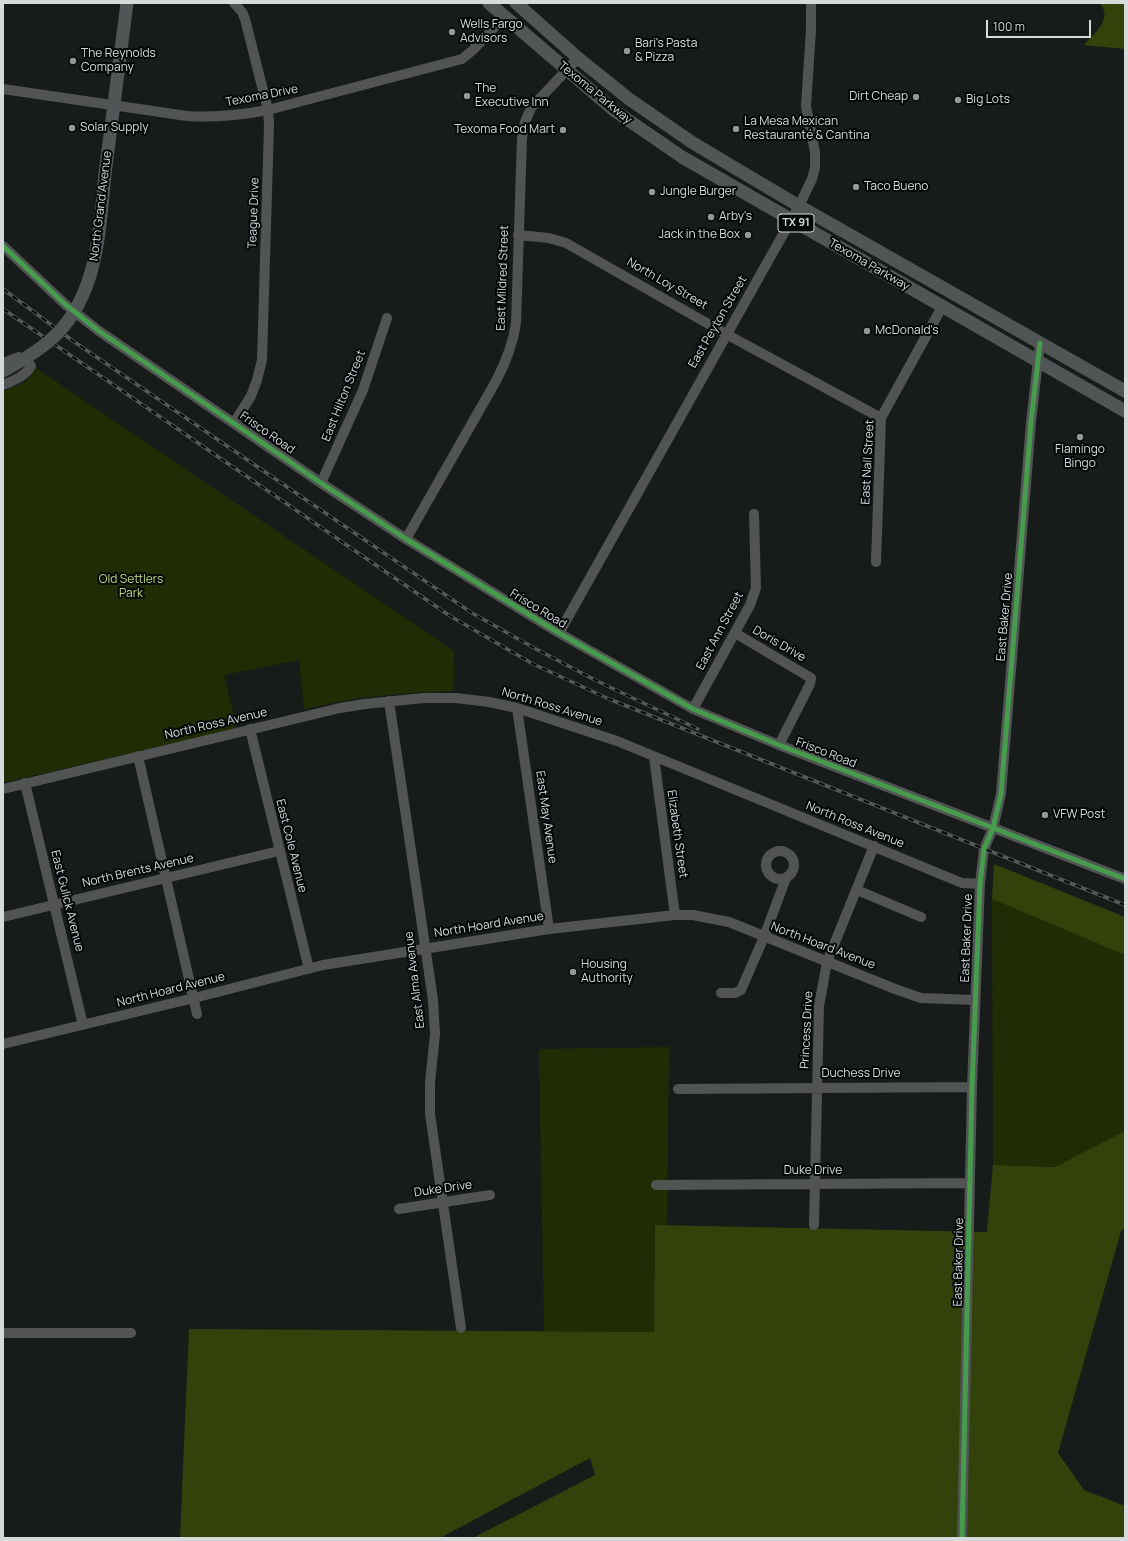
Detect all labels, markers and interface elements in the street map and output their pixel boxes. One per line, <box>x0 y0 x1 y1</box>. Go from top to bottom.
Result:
scale bar <box>988 12 1093 38</box>
place label: Wells Fargo Advisors <box>460 18 523 46</box>
text: 100 m <box>993 18 1025 35</box>
marker: Wells Fargo Advisors <box>447 27 457 37</box>
place label: Bari's Pasta & Pizza <box>635 37 697 65</box>
marker: Bari's Pasta & Pizza <box>622 46 632 56</box>
place label: The Reynolds Company <box>81 47 156 75</box>
marker: The Reynolds Company <box>68 56 78 66</box>
street label: Texoma Parkway <box>555 59 635 127</box>
street label: Texoma Drive <box>225 82 299 110</box>
place label: The Executive Inn <box>475 82 549 110</box>
place label: Dirt Cheap <box>849 90 908 104</box>
marker: The Executive Inn <box>462 91 472 101</box>
marker: Dirt Cheap <box>911 92 921 102</box>
place label: Big Lots <box>966 93 1010 107</box>
marker: Big Lots <box>953 95 963 105</box>
place label: La Mesa Mexican Restauranté & Cantina <box>744 115 870 143</box>
place label: Solar Supply <box>80 121 149 135</box>
marker: Solar Supply <box>67 123 77 133</box>
place label: Texoma Food Mart <box>454 123 555 137</box>
marker: La Mesa Mexican Restauranté & Cantina <box>731 124 741 134</box>
marker: Texoma Food Mart <box>558 125 568 135</box>
street label: North Grand Avenue <box>87 150 115 262</box>
street label: Teague Drive <box>246 177 262 249</box>
place label: Taco Bueno <box>864 180 928 194</box>
marker: Taco Bueno <box>851 182 861 192</box>
place label: Jungle Burger <box>660 185 736 199</box>
marker: Jungle Burger <box>647 187 657 197</box>
place label: Arby's <box>719 210 752 224</box>
marker: Arby's <box>706 212 716 222</box>
road number: TX 91 <box>778 214 814 232</box>
street label: East Mildred Street <box>494 225 512 331</box>
place label: Jack in the Box <box>658 228 740 242</box>
marker: Jack in the Box <box>743 230 753 240</box>
street label: Texoma Parkway <box>826 236 912 294</box>
street label: North Loy Street <box>624 255 710 313</box>
street label: East Peyton Street <box>686 273 750 371</box>
place label: McDonald's <box>875 324 938 338</box>
marker: McDonald's <box>862 326 872 336</box>
street label: East Hilton Street <box>319 348 369 444</box>
street label: Frisco Road <box>237 409 297 457</box>
street label: East Nall Street <box>859 419 877 505</box>
marker: Flamingo Bingo <box>1075 432 1085 442</box>
place label: Flamingo Bingo <box>1055 443 1105 471</box>
street label: East Baker Drive <box>994 572 1016 662</box>
park label: Old Settlers Park <box>99 573 163 601</box>
street label: Frisco Road <box>507 586 569 632</box>
street label: East Ann Street <box>693 589 747 673</box>
street label: Doris Drive <box>750 623 808 665</box>
street label: North Ross Avenue <box>500 685 604 729</box>
street label: North Ross Avenue <box>163 705 269 743</box>
street label: Frisco Road <box>794 735 858 771</box>
street label: East May Avenue <box>532 770 560 864</box>
street label: Elizabeth Street <box>664 789 690 879</box>
street label: East Cole Avenue <box>272 798 310 894</box>
street label: North Ross Avenue <box>804 799 906 851</box>
place label: VFW Post <box>1053 808 1105 822</box>
marker: VFW Post <box>1040 810 1050 820</box>
street label: East Gulick Avenue <box>47 849 87 953</box>
street label: North Brents Avenue <box>81 851 195 891</box>
street label: East Baker Drive <box>958 893 976 983</box>
street label: North Hoard Avenue <box>433 909 545 941</box>
street label: North Hoard Avenue <box>769 919 877 973</box>
street label: East Alma Avenue <box>402 931 428 1029</box>
place label: Housing Authority <box>581 958 633 986</box>
marker: Housing Authority <box>568 967 578 977</box>
street label: North Hoard Avenue <box>116 970 226 1010</box>
street label: Princess Drive <box>798 991 816 1069</box>
street label: Duchess Drive <box>821 1067 901 1081</box>
street label: Duke Drive <box>784 1164 842 1178</box>
street label: Duke Drive <box>413 1178 473 1200</box>
street label: East Baker Drive <box>951 1218 967 1306</box>

